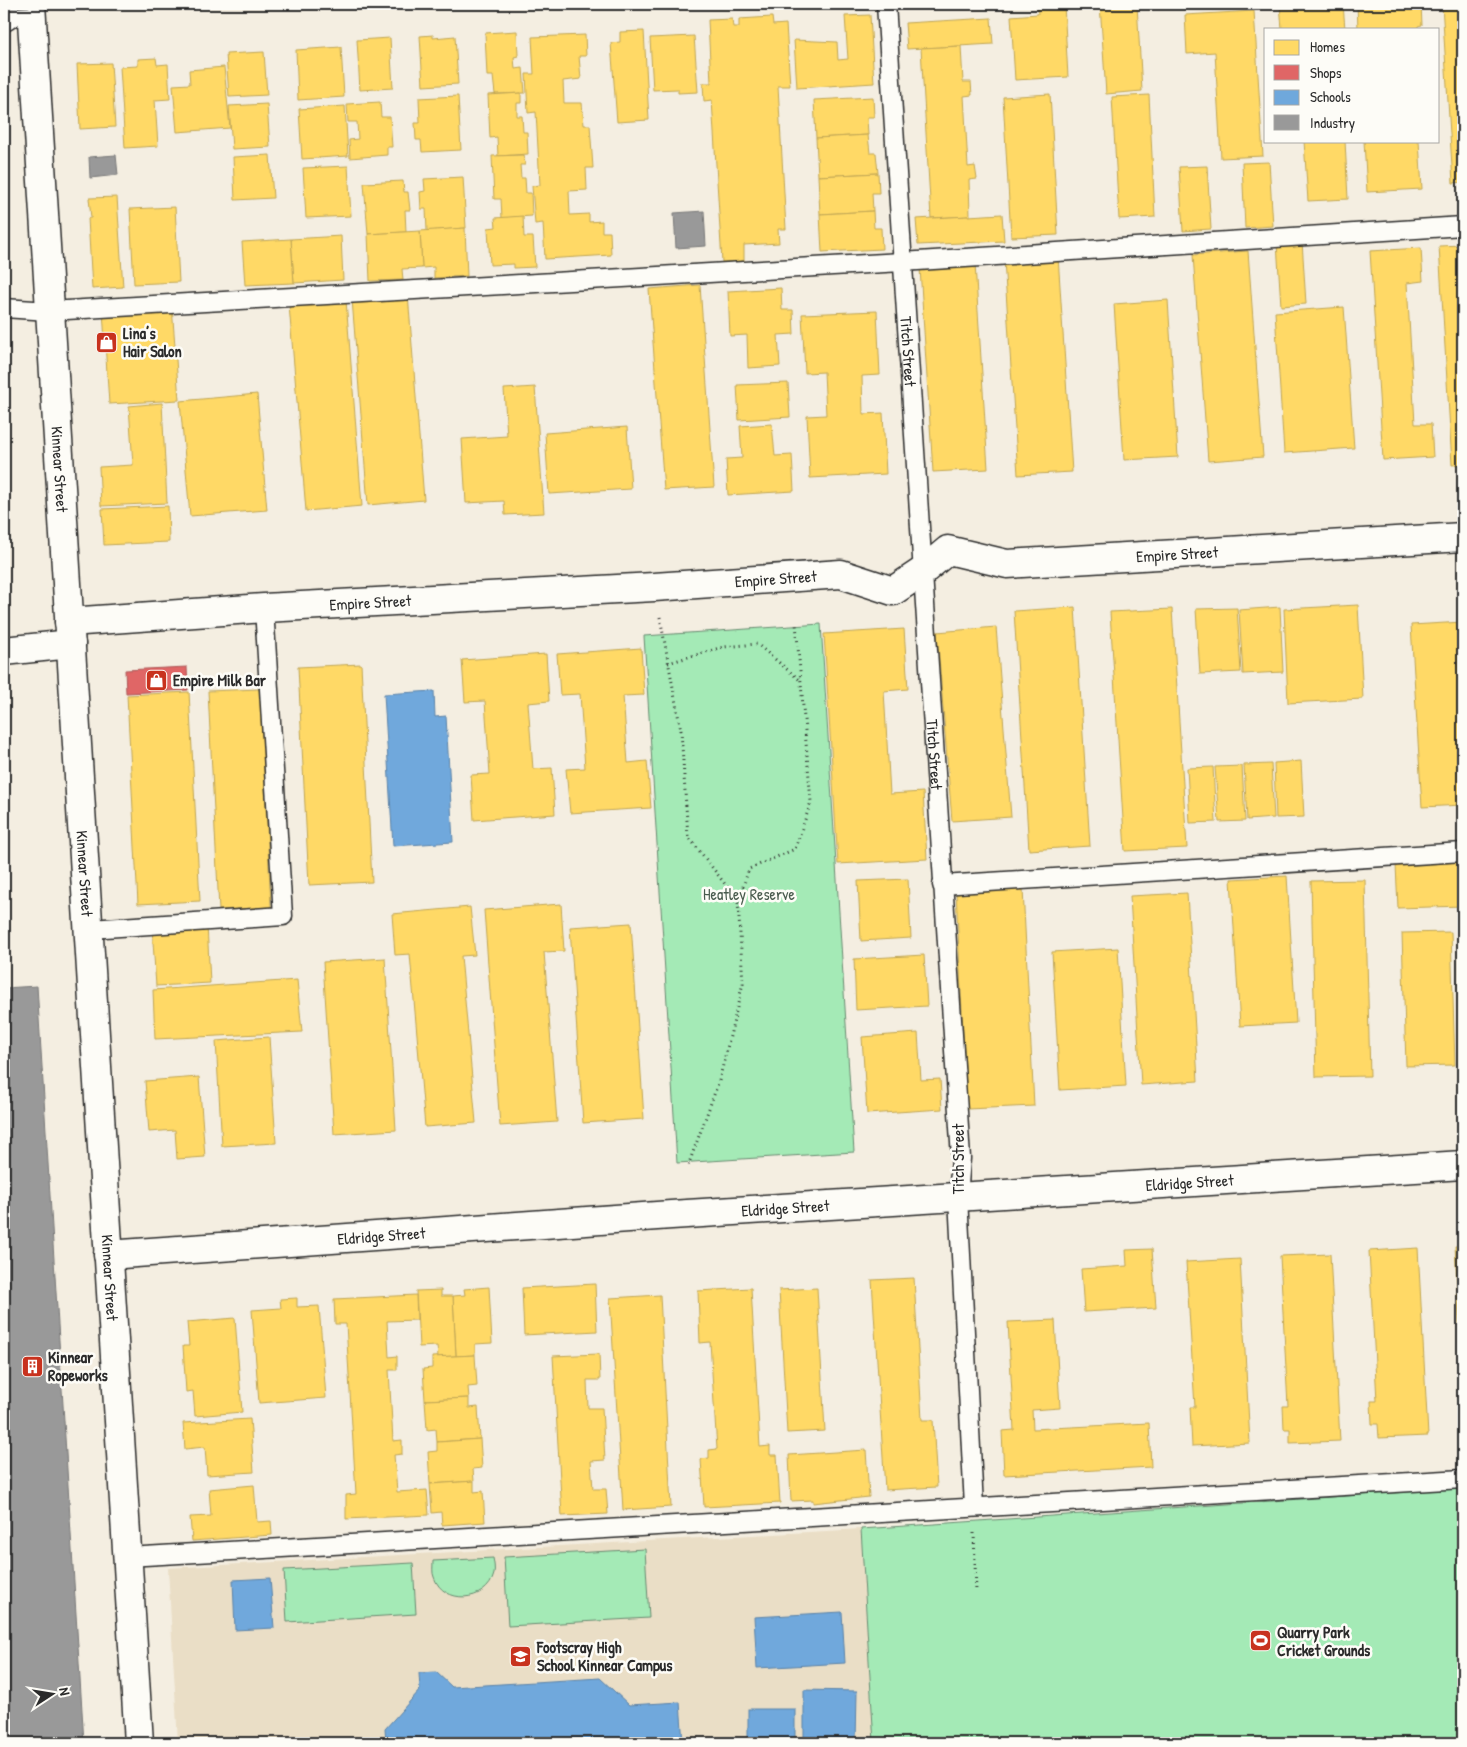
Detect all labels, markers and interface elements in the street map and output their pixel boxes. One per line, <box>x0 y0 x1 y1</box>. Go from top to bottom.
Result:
legend <box>1264 28 1440 142</box>
text: Homes <box>1310 36 1345 57</box>
text: Shops <box>1310 62 1342 83</box>
text: Schools <box>1310 86 1351 107</box>
text: Industry <box>1310 112 1355 133</box>
street label: Titch Street <box>895 315 922 388</box>
place label: Lina’s Hair Salon <box>123 322 182 362</box>
shop icon: Lina’s Hair Salon <box>95 330 119 354</box>
street label: Kinnear Street <box>46 425 74 513</box>
street label: Empire Street <box>1136 540 1219 567</box>
street label: Empire Street <box>734 565 818 592</box>
street label: Empire Street <box>329 589 412 615</box>
shop icon: Empire Milk Bar <box>145 668 169 692</box>
place label: Empire Milk Bar <box>173 669 267 692</box>
street label: Titch Street <box>922 718 948 791</box>
street label: Kinnear Street <box>71 830 99 918</box>
park label: Heatley Reserve <box>703 883 796 905</box>
street label: Titch Street <box>947 1123 969 1194</box>
street label: Eldridge Street <box>1145 1168 1235 1196</box>
street label: Eldridge Street <box>741 1194 830 1222</box>
street label: Eldridge Street <box>337 1221 427 1250</box>
street label: Kinnear Street <box>96 1234 124 1322</box>
place label: Kinnear Ropeworks <box>48 1346 109 1387</box>
building icon: Kinnear Ropeworks <box>20 1354 44 1378</box>
place label: Quarry Park Cricket Grounds <box>1277 1621 1371 1661</box>
sports icon: Quarry Park Cricket Grounds <box>1249 1629 1273 1653</box>
place label: Footscray High School Kinnear Campus <box>536 1636 673 1677</box>
school or university icon: Footscray High School Kinnear Campus <box>509 1644 533 1668</box>
north arrow <box>28 1670 78 1720</box>
text: N <box>55 1686 75 1697</box>

